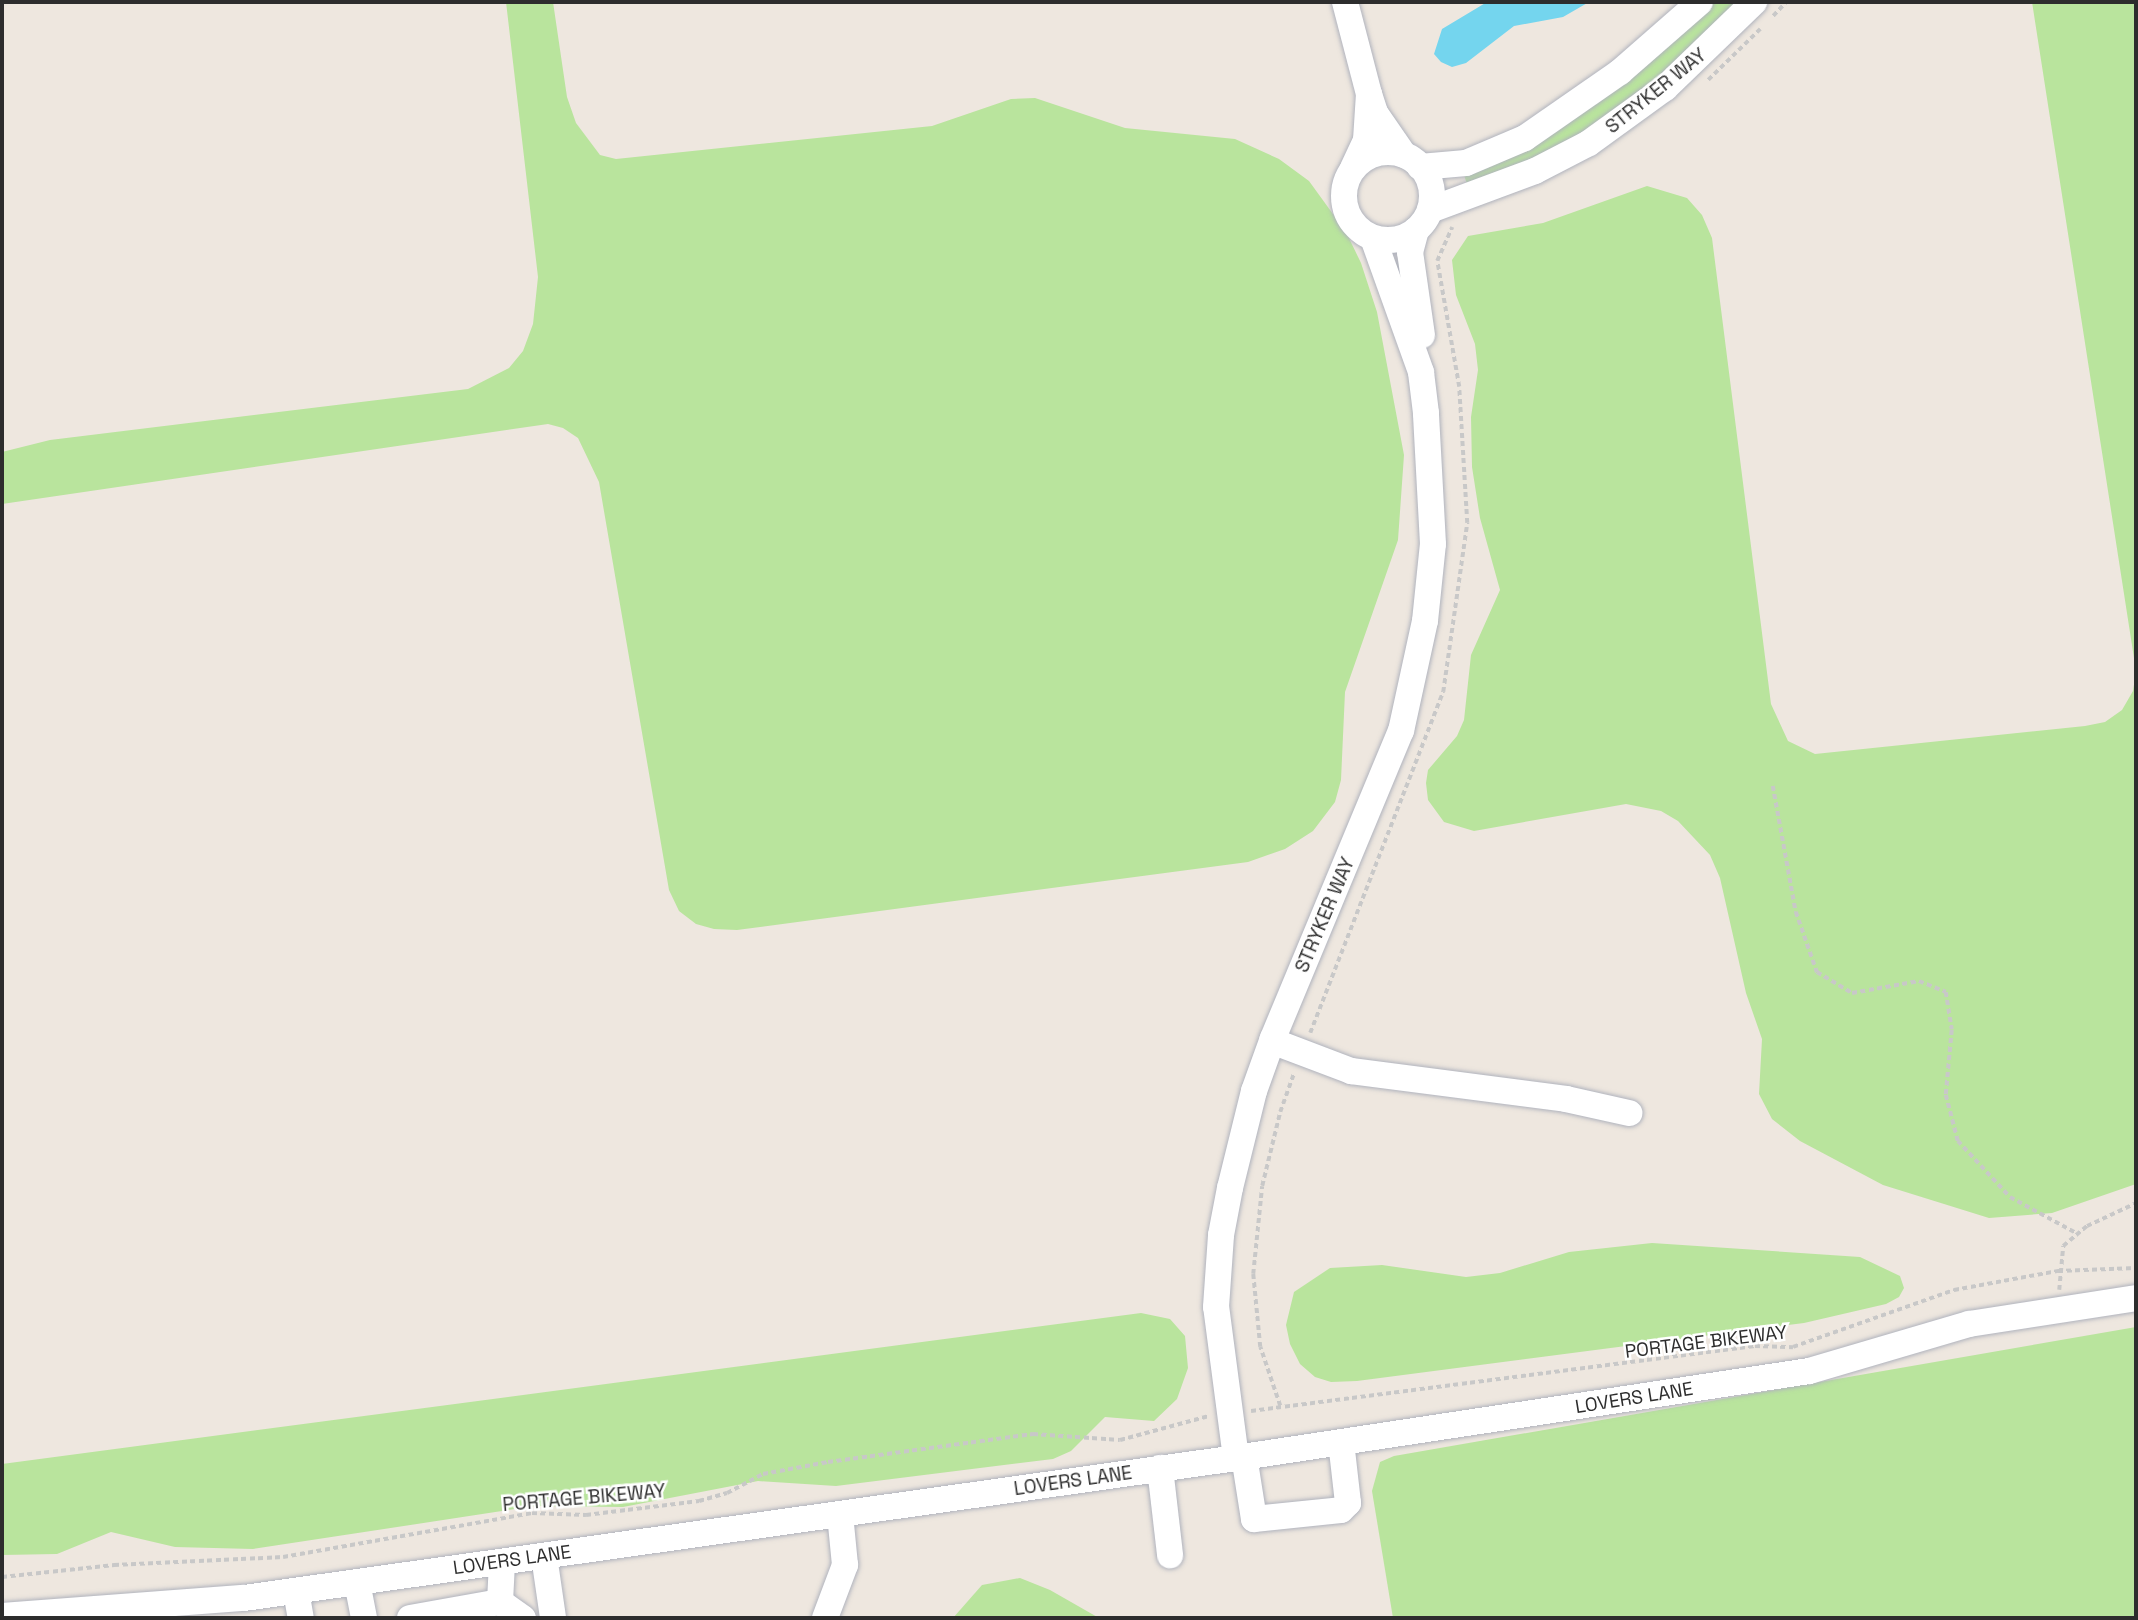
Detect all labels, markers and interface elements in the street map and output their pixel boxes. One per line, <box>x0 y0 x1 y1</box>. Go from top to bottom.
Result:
street label: STRYKER WAY <box>1601 43 1711 139</box>
street label: STRYKER WAY <box>1290 854 1360 976</box>
street label: PORTAGE BIKEWAY <box>1624 1321 1788 1363</box>
street label: LOVERS LANE <box>1573 1377 1695 1419</box>
street label: LOVERS LANE <box>1012 1461 1134 1501</box>
street label: PORTAGE BIKEWAY <box>502 1480 666 1516</box>
street label: LOVERS LANE <box>451 1540 573 1580</box>

